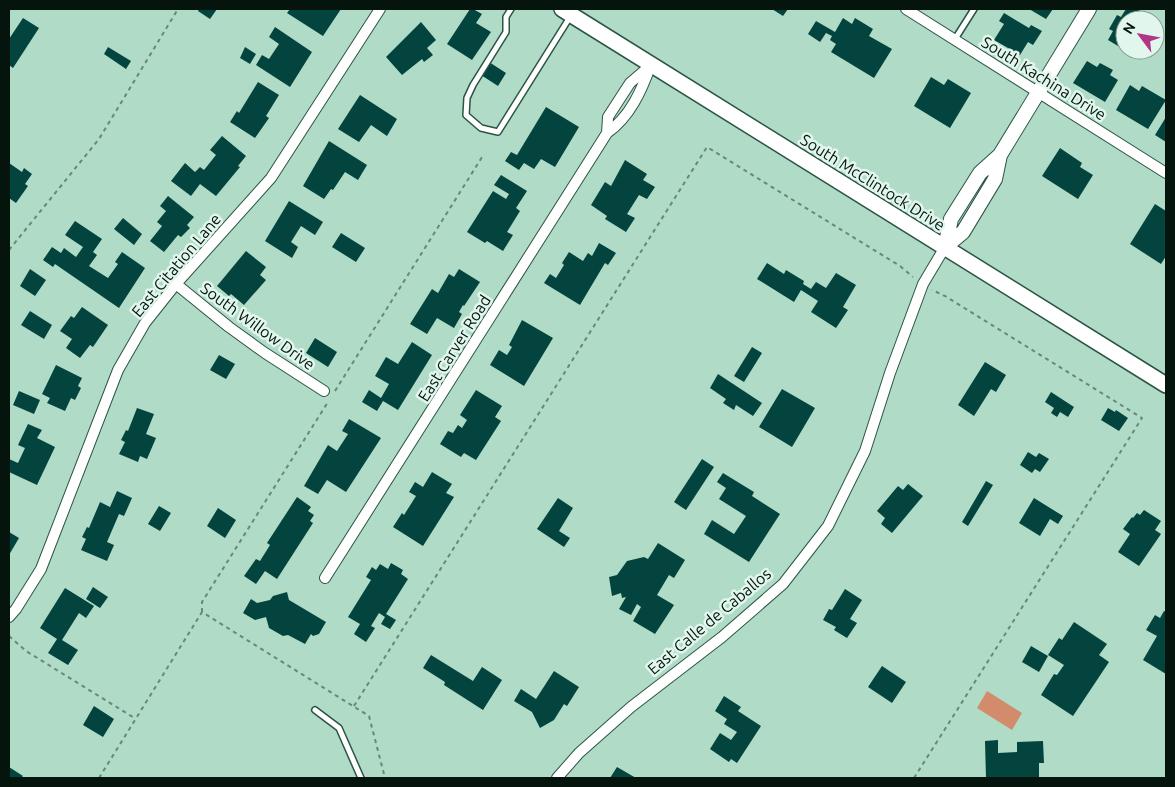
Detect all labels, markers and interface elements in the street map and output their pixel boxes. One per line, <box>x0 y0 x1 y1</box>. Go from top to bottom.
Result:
north arrow <box>1115 10 1165 60</box>
text: N <box>1119 19 1139 37</box>
street label: South Kachina Drive <box>978 32 1110 124</box>
street label: South McClintock Drive <box>797 130 949 234</box>
street label: East Citation Lane <box>128 210 224 320</box>
street label: South Willow Drive <box>197 279 319 373</box>
street label: East Carver Road <box>414 292 494 404</box>
street label: East Calle de Caballos <box>644 564 774 678</box>

